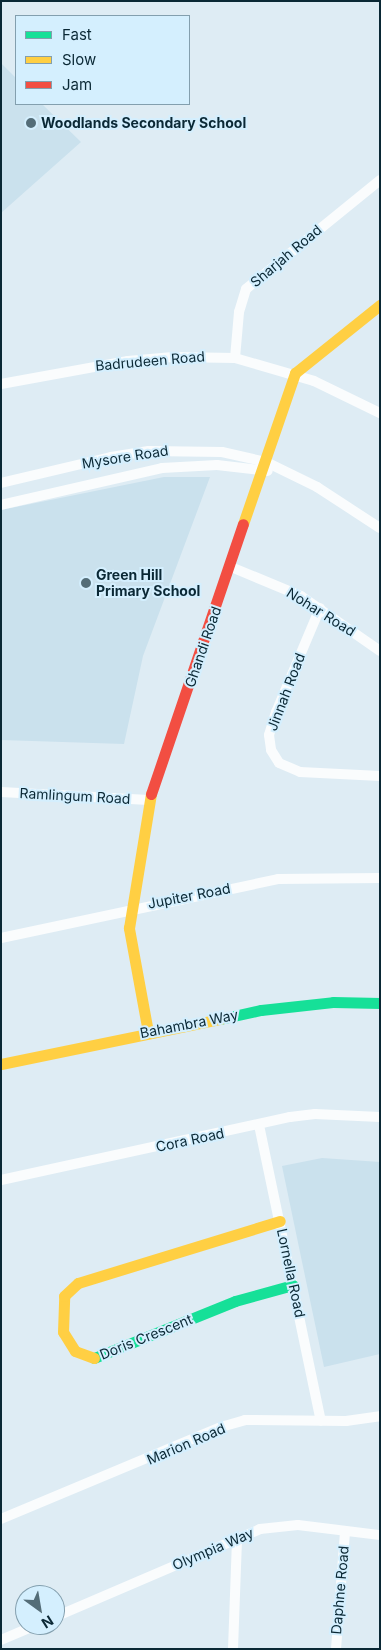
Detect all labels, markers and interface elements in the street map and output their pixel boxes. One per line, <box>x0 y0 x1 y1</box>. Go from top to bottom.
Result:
legend <box>15 15 190 105</box>
text: Fast <box>62 25 92 44</box>
text: Slow <box>62 50 96 69</box>
text: Jam <box>62 75 92 94</box>
place label: Woodlands Secondary School <box>41 115 246 131</box>
marker: Woodlands Secondary School <box>25 117 37 129</box>
street label: Sharjah Road <box>247 221 325 291</box>
street label: Badrudeen Road <box>94 348 206 374</box>
street label: Mysore Road <box>81 442 169 472</box>
place label: Green Hill Primary School <box>96 567 200 600</box>
marker: Green Hill Primary School <box>80 577 92 589</box>
street label: Nohar Road <box>283 584 359 640</box>
street label: Ghandi Road <box>181 604 225 690</box>
street label: Jinnah Road <box>264 651 308 733</box>
street label: Ramlingum Road <box>19 785 131 807</box>
street label: Jupiter Road <box>146 880 232 912</box>
street label: Bahambra Way <box>138 1006 240 1042</box>
street label: Cora Road <box>154 1125 226 1155</box>
street label: Lornella Road <box>273 1227 309 1319</box>
street label: Doris Crescent <box>97 1311 195 1363</box>
street label: Marion Road <box>144 1420 228 1468</box>
street label: Olympia Way <box>170 1524 256 1574</box>
street label: Daphne Road <box>328 1545 352 1635</box>
north arrow <box>15 1585 65 1635</box>
text: N <box>39 1612 57 1632</box>

